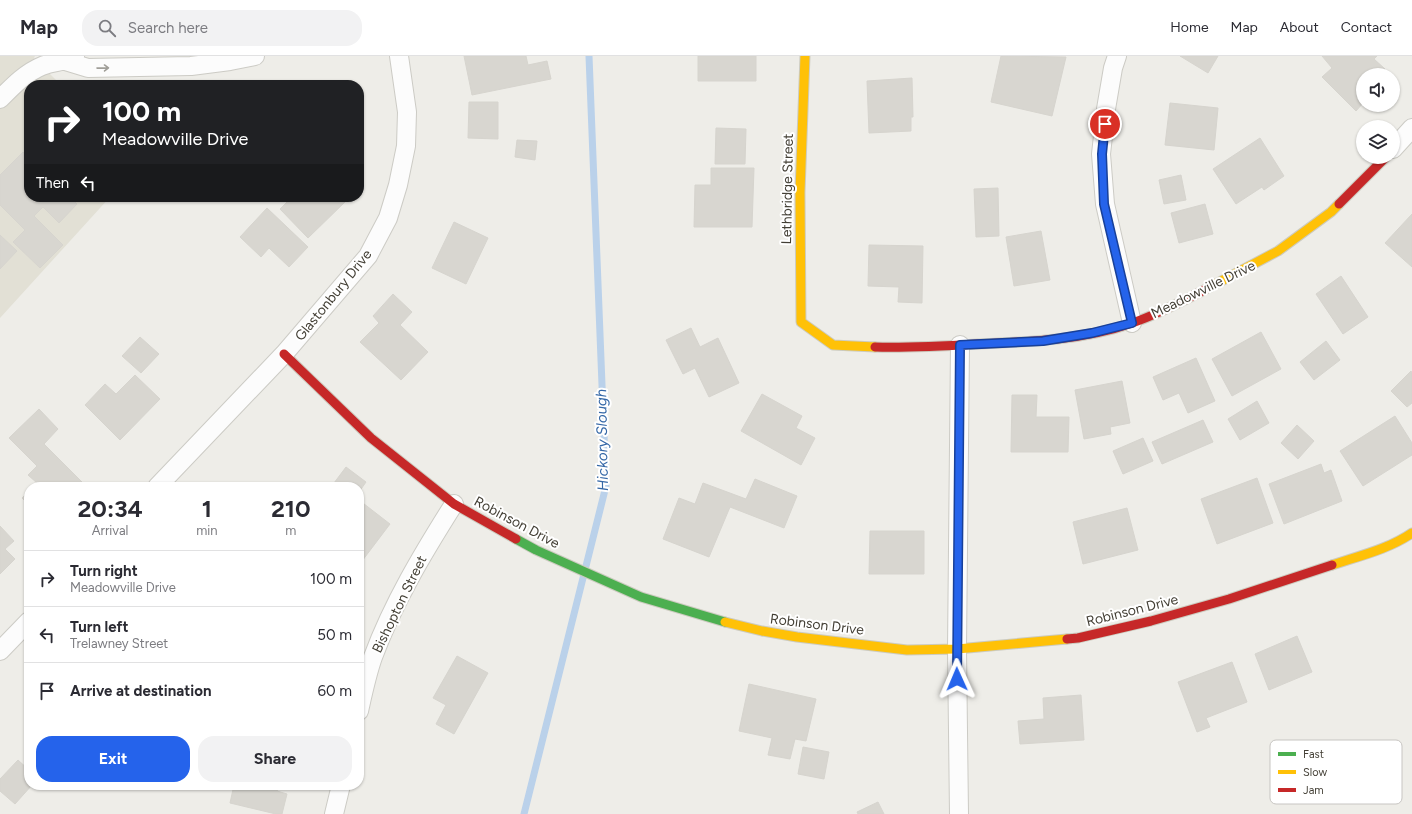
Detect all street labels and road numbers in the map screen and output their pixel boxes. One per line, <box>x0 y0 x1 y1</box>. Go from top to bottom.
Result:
street label: Lethbridge Street <box>778 133 797 245</box>
street label: Glastonbury Drive <box>291 246 376 344</box>
street label: Meadowville Drive <box>1148 257 1258 322</box>
street label: Robinson Drive <box>471 493 563 552</box>
street label: Bishopton Street <box>368 553 430 656</box>
street label: Robinson Drive <box>1084 591 1180 630</box>
street label: Robinson Drive <box>769 610 865 639</box>

